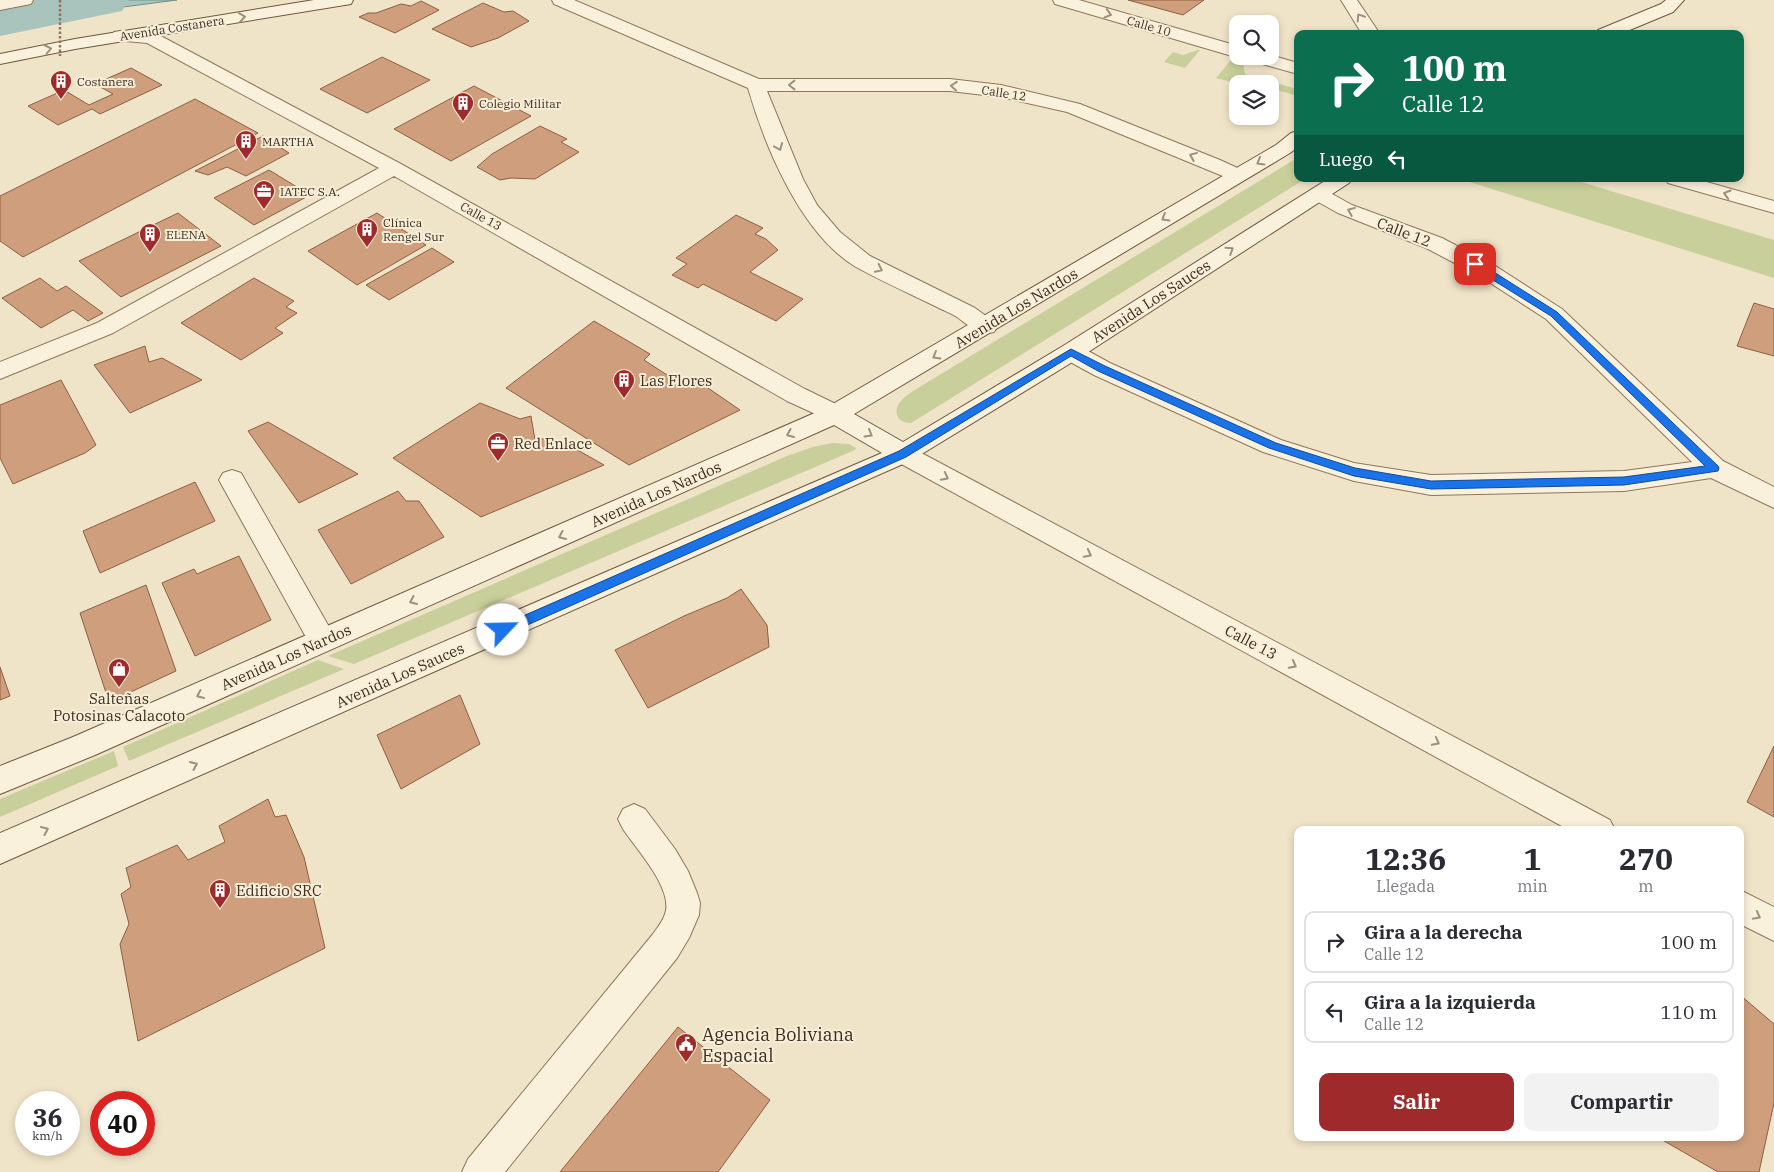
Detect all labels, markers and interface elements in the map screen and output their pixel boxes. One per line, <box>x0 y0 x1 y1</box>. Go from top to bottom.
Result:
one-way arrow <box>1103 8 1112 18</box>
street label: Avenida Costanera <box>119 12 226 44</box>
one-way arrow <box>238 12 247 22</box>
street label: Calle 10 <box>1125 13 1173 39</box>
one-way arrow <box>1357 13 1366 23</box>
map controls <box>1229 15 1279 125</box>
button: search <box>1229 15 1279 65</box>
one-way arrow <box>43 45 52 55</box>
text: 100 m <box>1402 45 1507 91</box>
icon: right <box>1319 50 1384 115</box>
building icon: Costanera <box>49 69 73 100</box>
place label: Costanera <box>77 74 134 89</box>
button: layers <box>1229 75 1279 125</box>
one-way arrow <box>787 80 795 90</box>
one-way arrow <box>950 81 958 92</box>
street label: Calle 12 <box>981 82 1027 104</box>
text: Calle 12 <box>1402 89 1485 118</box>
building icon: Colegio Militar <box>451 91 475 122</box>
place label: Colegio Militar <box>479 96 562 111</box>
building icon: MARTHA <box>234 129 258 160</box>
place label: MARTHA <box>262 134 315 149</box>
one-way arrow <box>773 142 784 151</box>
icon: left <box>1383 145 1411 173</box>
text: Luego <box>1319 147 1373 171</box>
one-way arrow <box>1189 151 1197 161</box>
one-way arrow <box>1257 156 1266 166</box>
office icon: IATEC S.A. <box>252 179 276 210</box>
place label: IATEC S.A. <box>280 184 340 199</box>
one-way arrow <box>1724 189 1732 199</box>
street label: Calle 13 <box>458 199 504 233</box>
one-way arrow <box>1347 206 1356 217</box>
one-way arrow <box>1162 212 1171 222</box>
street label: Calle 12 <box>1374 213 1434 251</box>
place label: Clínica Rengel Sur <box>383 215 445 244</box>
building icon: Clínica Rengel Sur <box>355 217 379 248</box>
building icon: ELENA <box>138 222 162 253</box>
place label: ELENA <box>166 227 207 242</box>
pin <box>1454 243 1496 285</box>
one-way arrow <box>1225 247 1234 257</box>
icon: arrive <box>1461 250 1489 278</box>
street label: Avenida Los Sauces <box>1088 255 1214 347</box>
one-way arrow <box>874 263 883 273</box>
street label: Avenida Los Nardos <box>951 264 1081 352</box>
one-way arrow <box>932 349 941 359</box>
building icon: Las Flores <box>612 368 636 399</box>
place label: Las Flores <box>640 371 712 390</box>
one-way arrow <box>786 428 795 439</box>
one-way arrow <box>863 428 872 438</box>
office icon: Red Enlace <box>486 431 510 462</box>
place label: Red Enlace <box>514 434 592 453</box>
street label: Avenida Los Nardos <box>588 457 724 531</box>
one-way arrow <box>940 471 949 481</box>
one-way arrow <box>558 529 567 540</box>
one-way arrow <box>1083 548 1092 558</box>
one-way arrow <box>409 594 418 605</box>
position arrow <box>476 603 528 655</box>
street label: Avenida Los Nardos <box>218 620 354 694</box>
street label: Calle 13 <box>1222 620 1280 664</box>
street label: Avenida Los Sauces <box>333 638 467 712</box>
shop icon: Salteñas Potosinas Calacoto <box>107 657 131 688</box>
one-way arrow <box>1288 659 1297 669</box>
one-way arrow <box>196 688 205 699</box>
place label: Salteñas Potosinas Calacoto <box>53 689 185 725</box>
one-way arrow <box>1431 736 1440 746</box>
one-way arrow <box>189 761 198 771</box>
one-way arrow <box>40 825 49 836</box>
text: 12:36 <box>1365 839 1446 878</box>
text: 1 <box>1524 839 1542 878</box>
text: 270 <box>1619 839 1673 878</box>
text: Llegada <box>1376 876 1435 896</box>
text: min <box>1517 876 1548 896</box>
text: m <box>1638 876 1654 896</box>
building icon: Edificio SRC <box>208 878 232 909</box>
place label: Edificio SRC <box>236 881 322 900</box>
one-way arrow <box>1752 909 1761 919</box>
text: Gira a la derecha <box>1364 920 1523 944</box>
icon: right <box>1321 928 1349 956</box>
text: 100 m <box>1660 930 1717 954</box>
text: Calle 12 <box>1364 944 1424 964</box>
text: Gira a la izquierda <box>1364 990 1536 1014</box>
icon: left <box>1321 998 1349 1026</box>
text: 110 m <box>1660 1000 1717 1024</box>
text: Calle 12 <box>1364 1014 1424 1034</box>
place label: Agencia Boliviana Espacial <box>702 1023 854 1067</box>
public building icon: Agencia Boliviana Espacial <box>674 1032 698 1063</box>
button: Salir <box>1319 1073 1514 1131</box>
button: Compartir <box>1524 1073 1719 1131</box>
speed limit sign: 40 <box>90 1091 155 1156</box>
text: 36 <box>32 1101 63 1134</box>
text: km/h <box>32 1128 63 1143</box>

